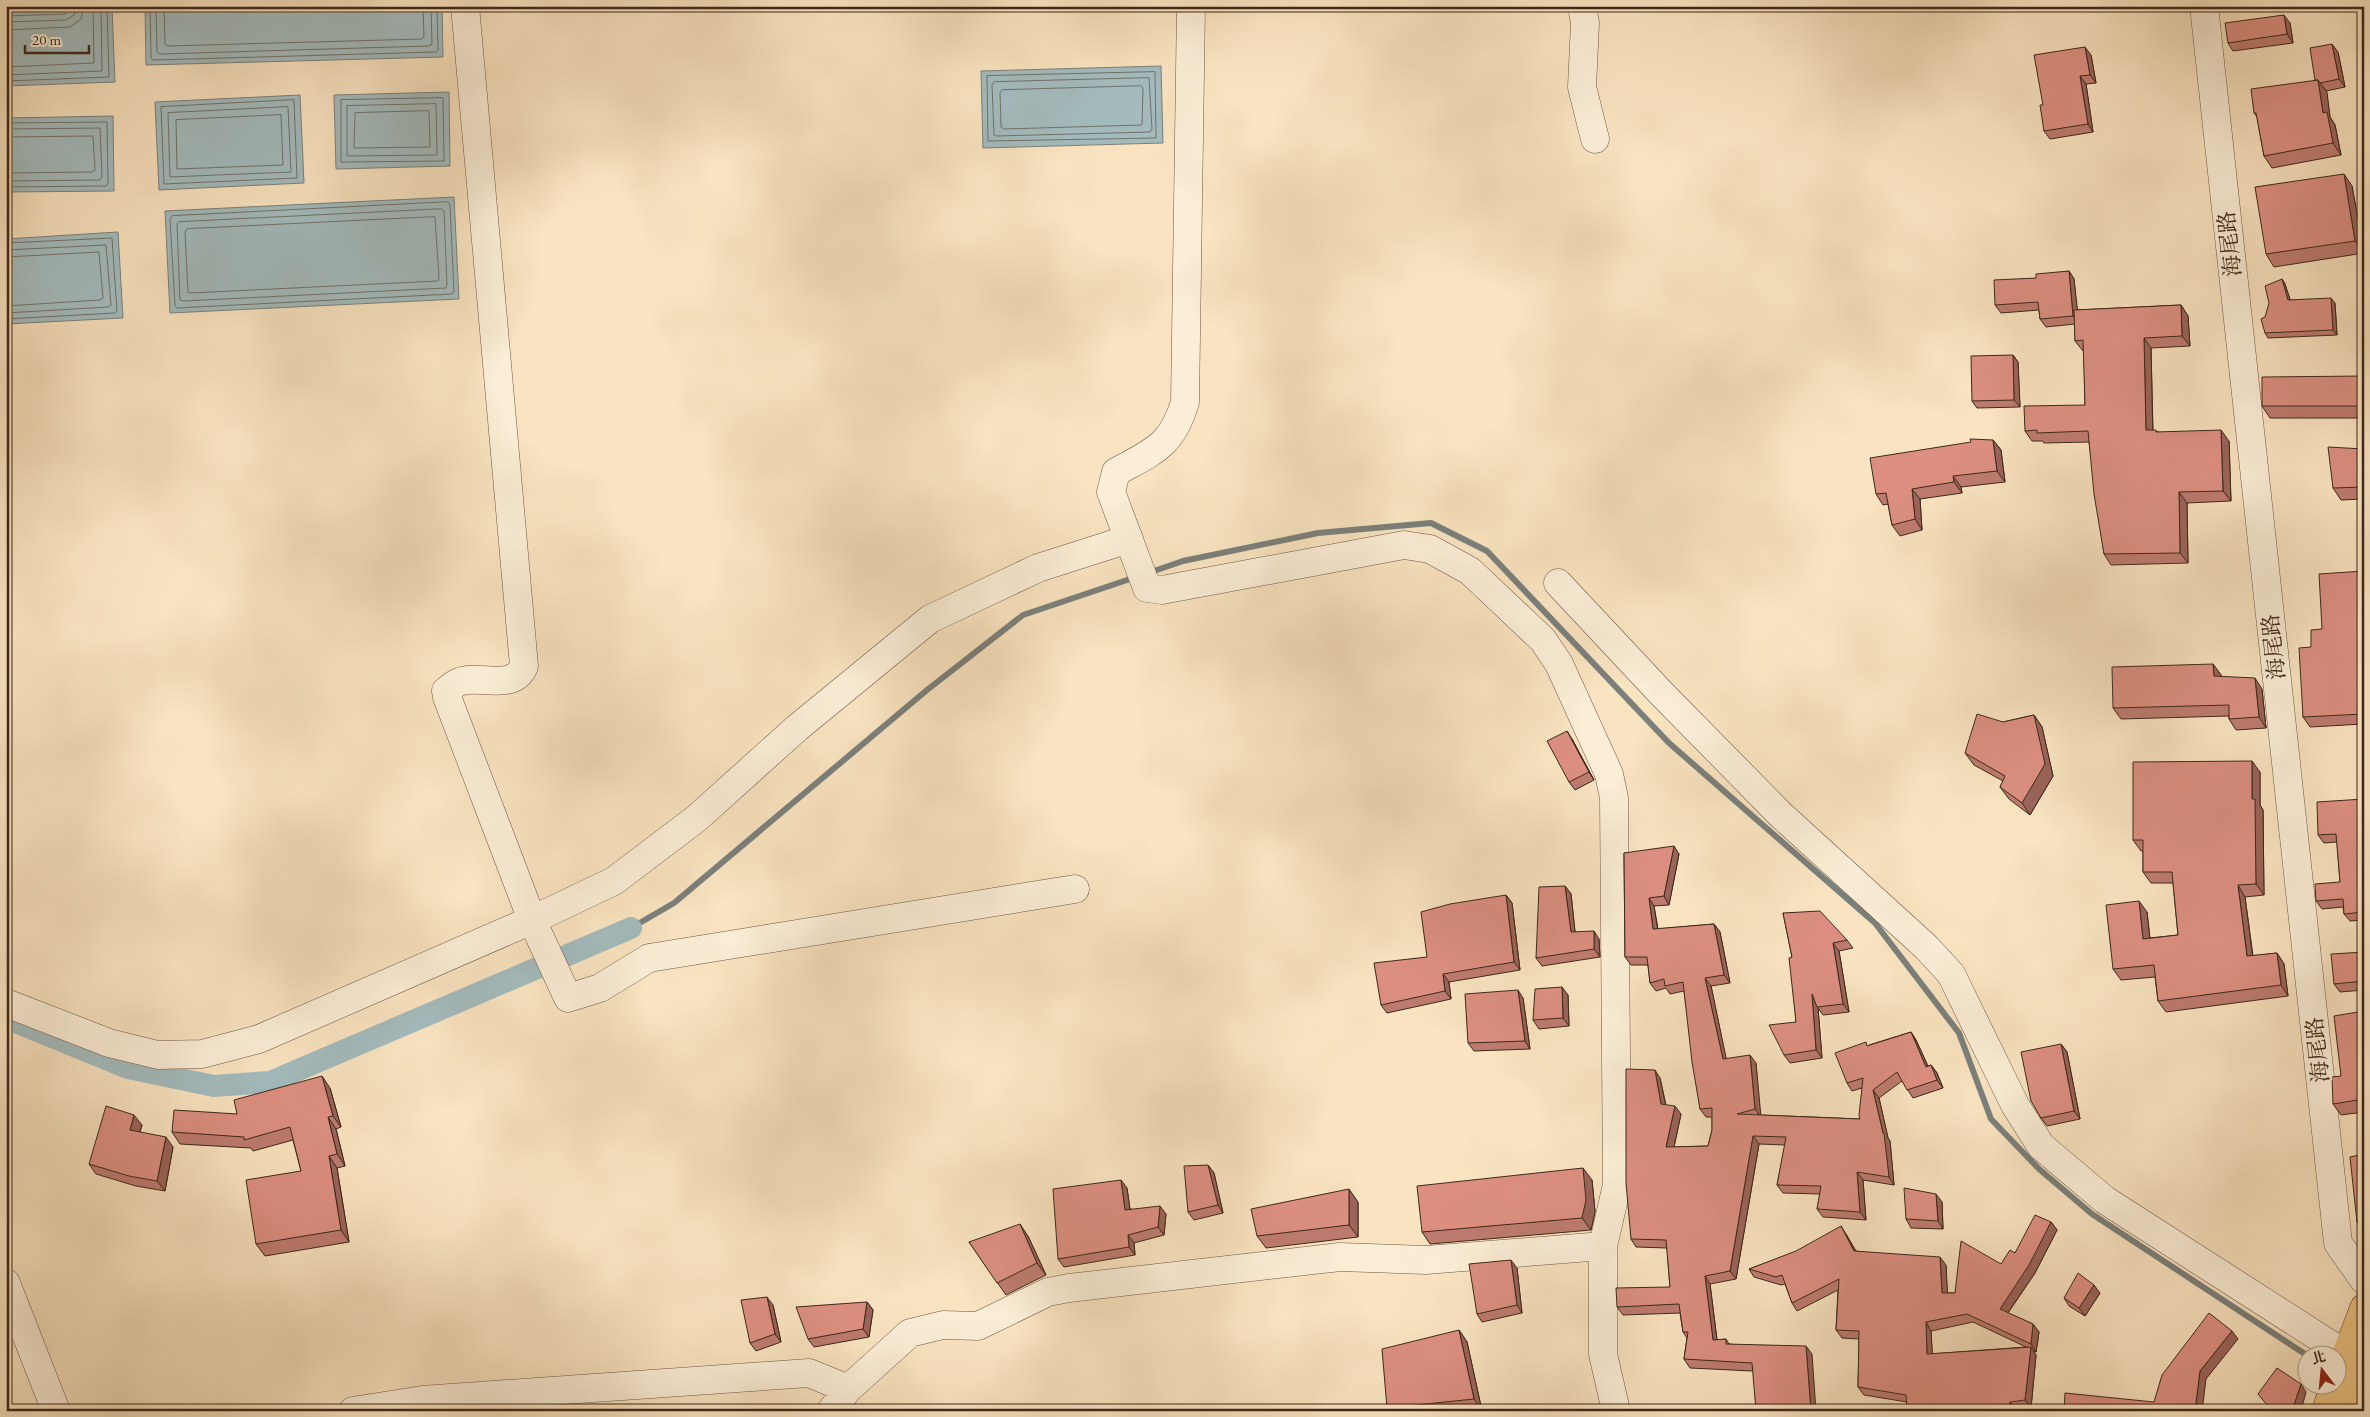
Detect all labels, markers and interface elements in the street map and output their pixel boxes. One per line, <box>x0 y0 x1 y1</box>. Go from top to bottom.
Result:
scale bar <box>25 22 89 54</box>
text: 20 m <box>32 30 61 49</box>
street label: 海尾路 <box>2212 210 2247 278</box>
street label: 海尾路 <box>2256 613 2291 681</box>
street label: 海尾路 <box>2300 1016 2335 1084</box>
north arrow <box>2298 1344 2348 1394</box>
text: 北 <box>2309 1347 2328 1368</box>

